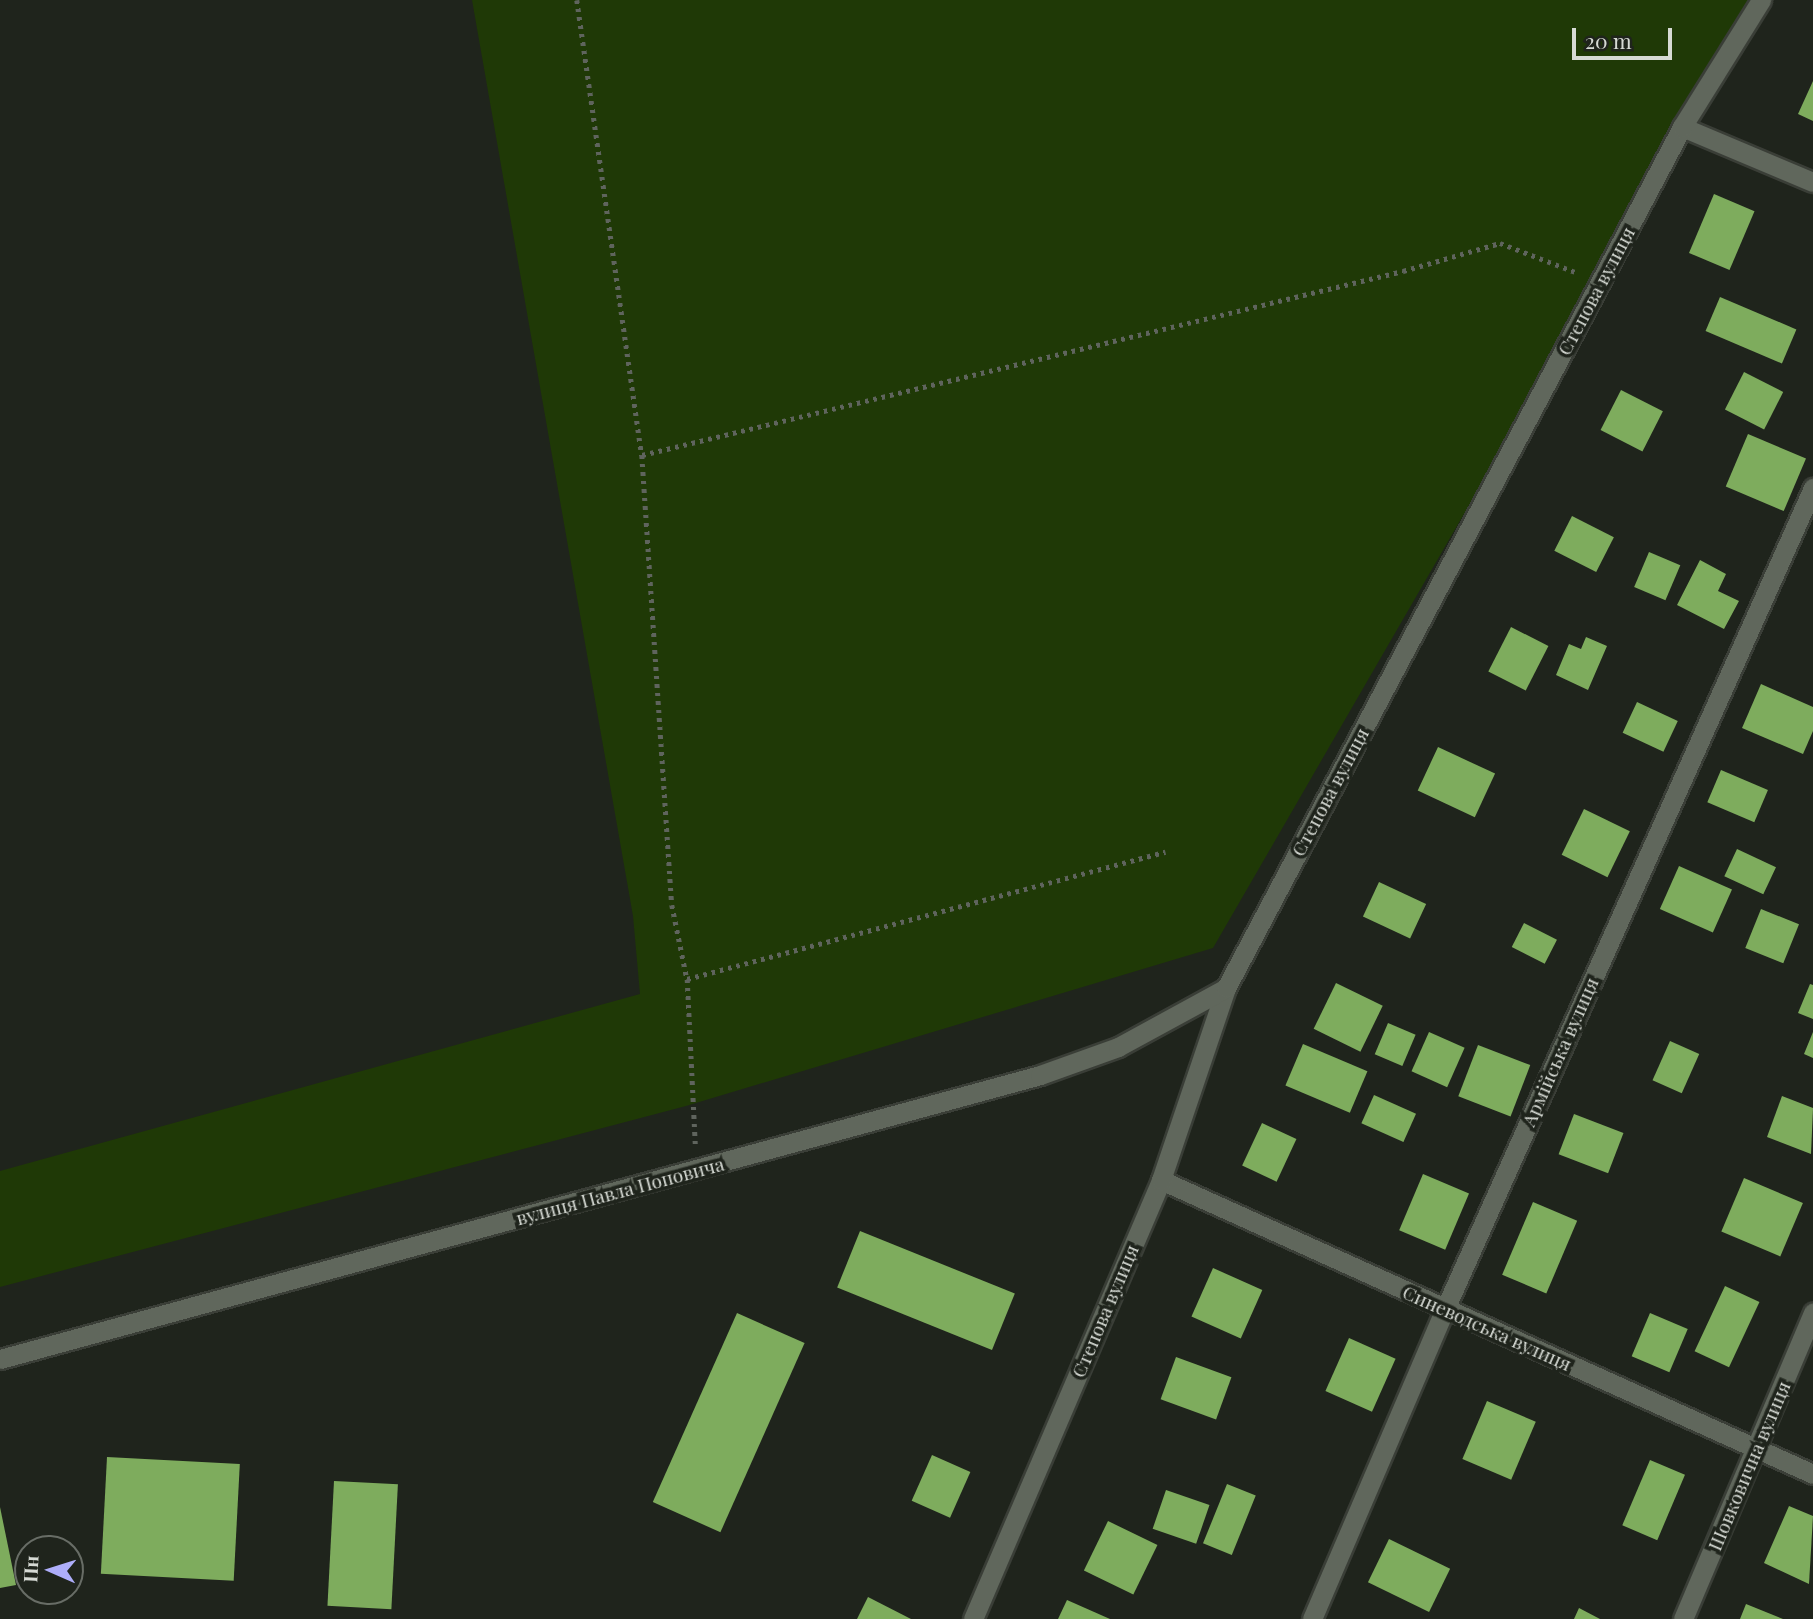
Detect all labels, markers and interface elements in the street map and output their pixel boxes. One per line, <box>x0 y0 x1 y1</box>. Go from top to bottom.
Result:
scale bar <box>1575 14 1675 58</box>
text: 20 m <box>1585 26 1632 54</box>
street label: Степова вулиця <box>1553 223 1639 359</box>
street label: Степова вулиця <box>1287 724 1373 860</box>
street label: Армійська вулиця <box>1517 974 1603 1130</box>
street label: вулиця Павла Поповича <box>514 1152 726 1230</box>
street label: Степова вулиця <box>1067 1241 1143 1381</box>
street label: Синеводська вулиця <box>1399 1281 1575 1375</box>
street label: Шовковична вулиця <box>1703 1378 1795 1554</box>
north arrow <box>14 1535 84 1605</box>
text: Пн <box>16 1555 44 1583</box>

